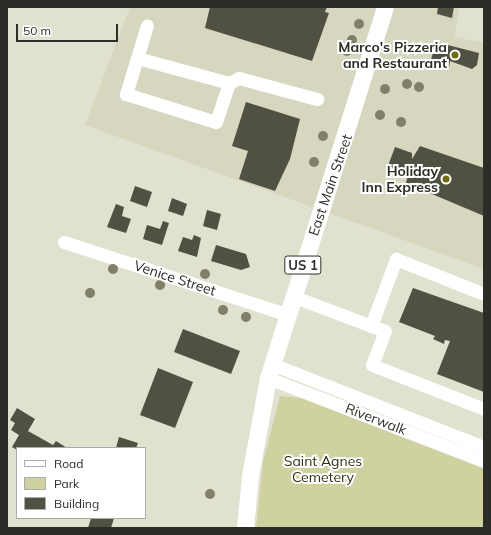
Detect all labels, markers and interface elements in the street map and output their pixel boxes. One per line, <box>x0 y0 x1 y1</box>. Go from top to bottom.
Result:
scale bar <box>18 16 120 42</box>
text: 50 m <box>23 23 51 38</box>
place label: Marco's Pizzeria and Restaurant <box>338 39 447 72</box>
marker: Marco's Pizzeria and Restaurant <box>450 50 460 60</box>
street label: East Main Street <box>305 132 355 238</box>
place label: Holiday Inn Express <box>362 163 438 196</box>
marker: Holiday Inn Express <box>441 174 451 184</box>
road number: US 1 <box>284 254 322 276</box>
street label: Venice Street <box>132 257 218 299</box>
street label: Riverwalk <box>343 400 409 438</box>
legend <box>16 447 146 519</box>
park label: Saint Agnes Cemetery <box>284 453 362 486</box>
text: Road <box>54 456 83 471</box>
text: Park <box>54 476 79 491</box>
text: Building <box>54 496 99 511</box>

